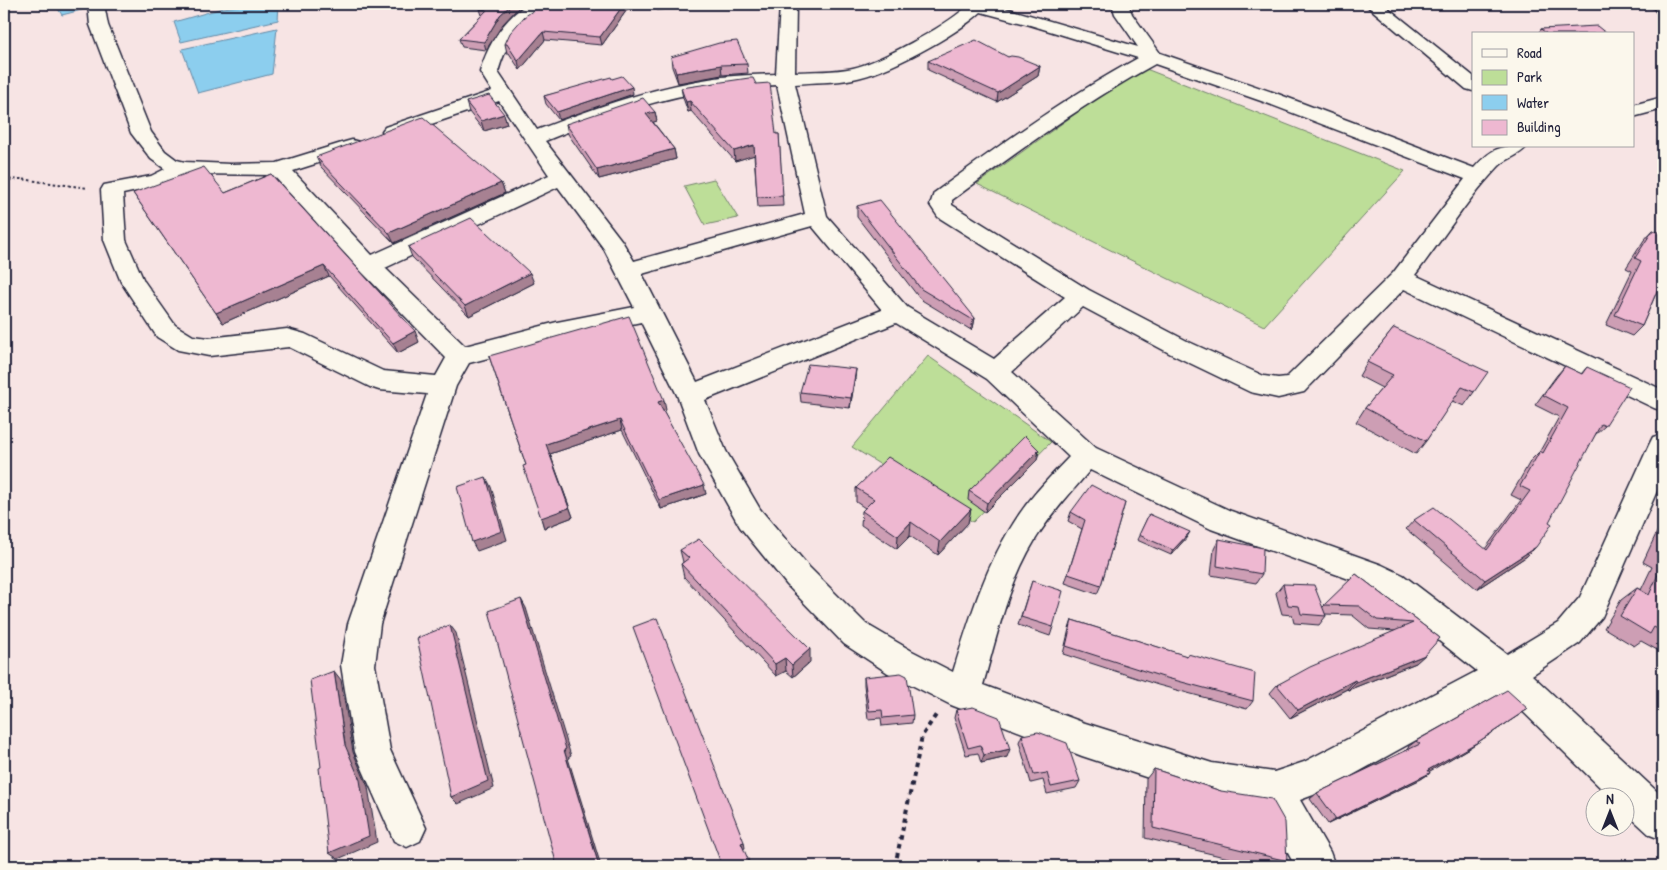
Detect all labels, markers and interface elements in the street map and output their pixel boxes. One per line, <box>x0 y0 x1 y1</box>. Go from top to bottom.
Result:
legend <box>1472 32 1634 148</box>
text: Road <box>1517 42 1542 63</box>
text: Park <box>1517 66 1542 87</box>
text: Water <box>1517 92 1549 113</box>
text: Building <box>1517 116 1561 137</box>
north arrow <box>1584 788 1634 838</box>
text: N <box>1606 789 1614 808</box>

